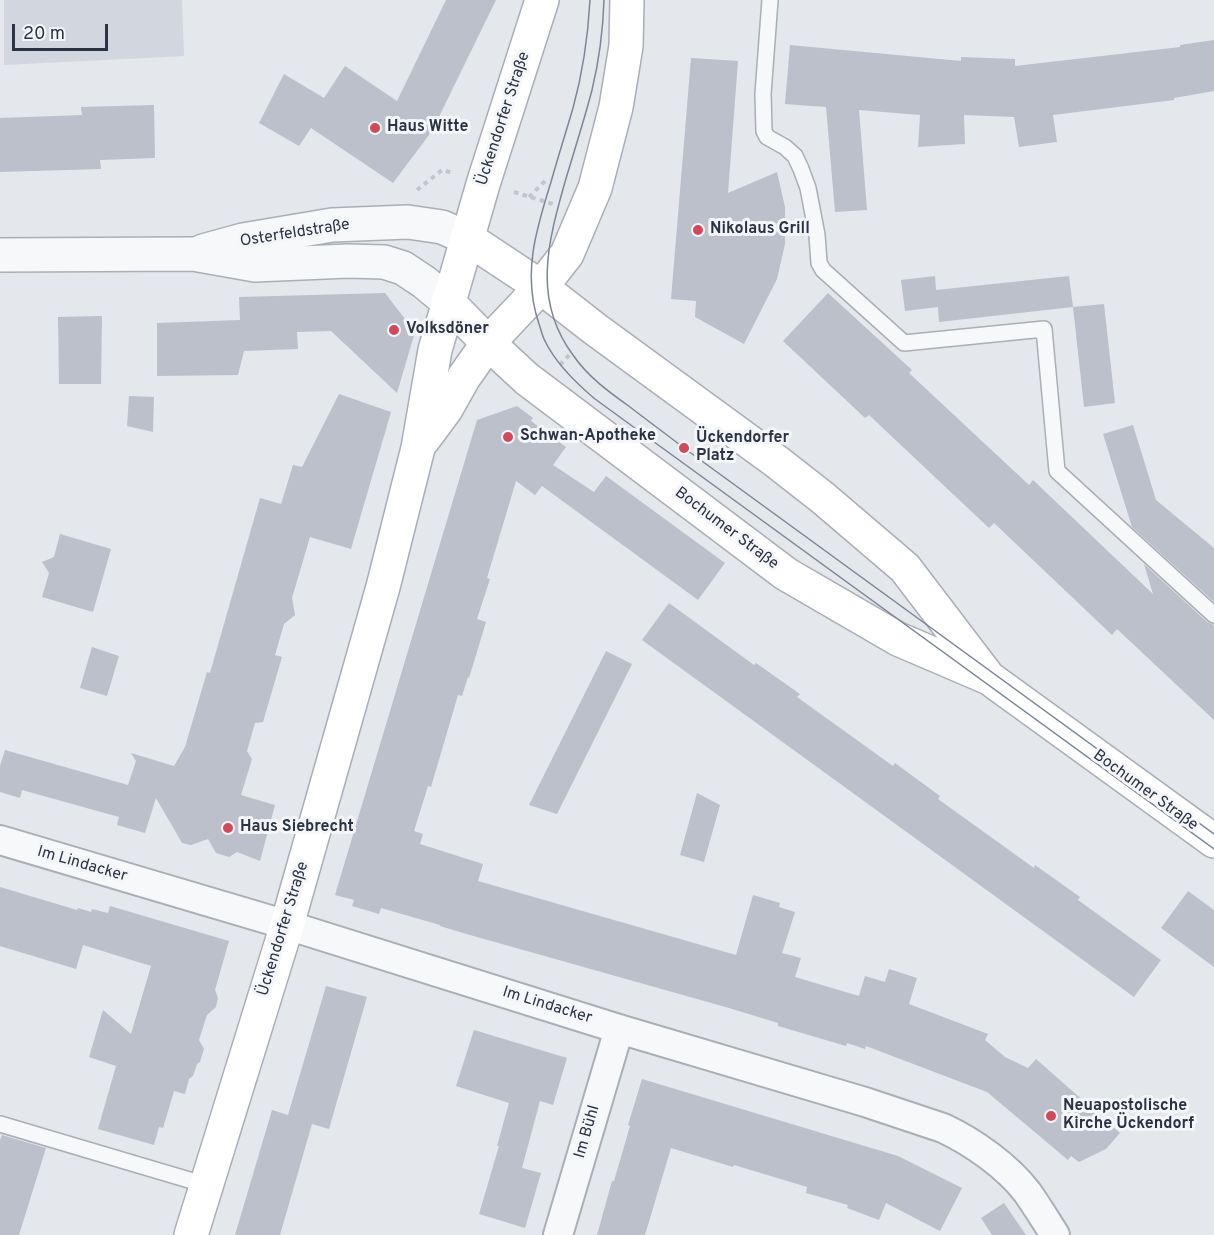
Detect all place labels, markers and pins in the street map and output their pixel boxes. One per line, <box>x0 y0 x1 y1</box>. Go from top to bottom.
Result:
place label: Haus Witte <box>387 118 468 138</box>
marker: Haus Witte <box>368 121 382 135</box>
place label: Nikolaus Grill <box>710 220 810 240</box>
marker: Nikolaus Grill <box>691 223 705 237</box>
place label: Volksdöner <box>406 320 489 340</box>
marker: Volksdöner <box>387 323 401 337</box>
place label: Schwan-Apotheke <box>520 427 656 447</box>
place label: Ückendorfer Platz <box>696 429 789 467</box>
marker: Schwan-Apotheke <box>501 430 515 444</box>
marker: Ückendorfer Platz <box>677 441 691 455</box>
place label: Haus Siebrecht <box>240 818 354 838</box>
marker: Haus Siebrecht <box>221 821 235 835</box>
place label: Neuapostolische Kirche Ückendorf <box>1063 1097 1194 1135</box>
marker: Neuapostolische Kirche Ückendorf <box>1044 1109 1058 1123</box>

